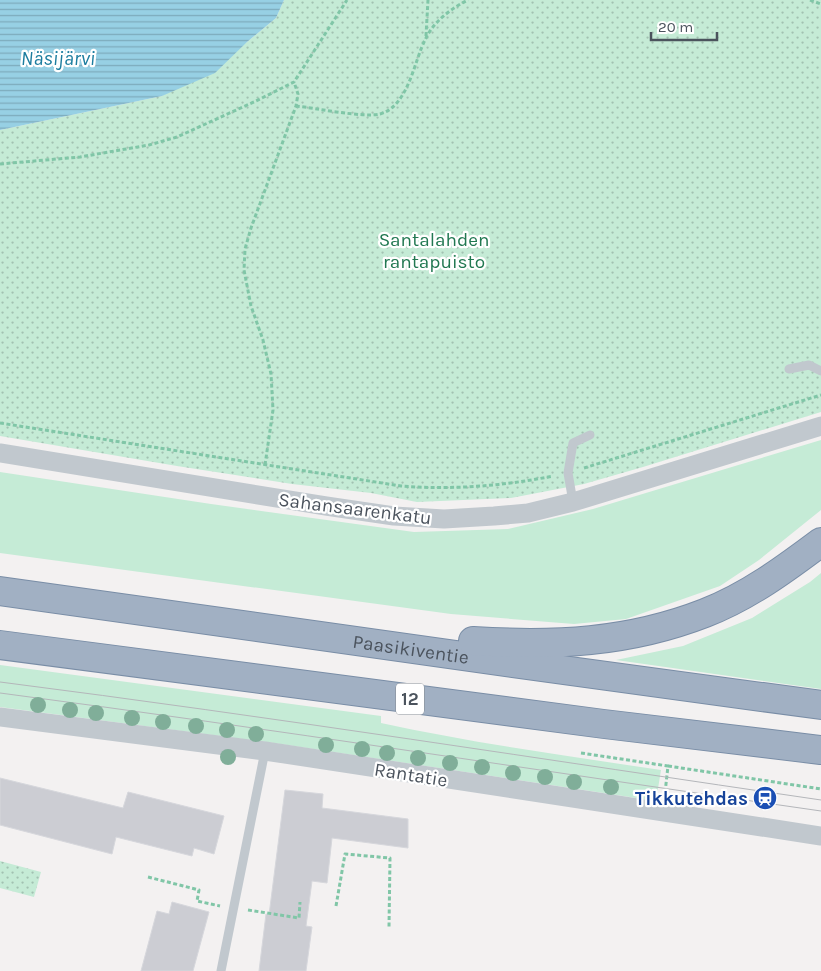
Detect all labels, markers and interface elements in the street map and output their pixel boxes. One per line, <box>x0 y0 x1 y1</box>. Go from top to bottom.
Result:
scale bar <box>651 10 717 42</box>
text: 20 m <box>658 18 693 36</box>
water label: Näsijärvi <box>21 47 95 70</box>
park label: Santalahden rantapuisto <box>379 229 489 273</box>
street label: Sahansaarenkatu <box>277 489 433 529</box>
street label: Paasikiventie <box>351 631 470 669</box>
road number: 12 <box>396 684 424 714</box>
street label: Rantatie <box>373 758 449 792</box>
station icon: Tikkutehdas <box>752 785 778 811</box>
place label: Tikkutehdas <box>635 788 748 810</box>

